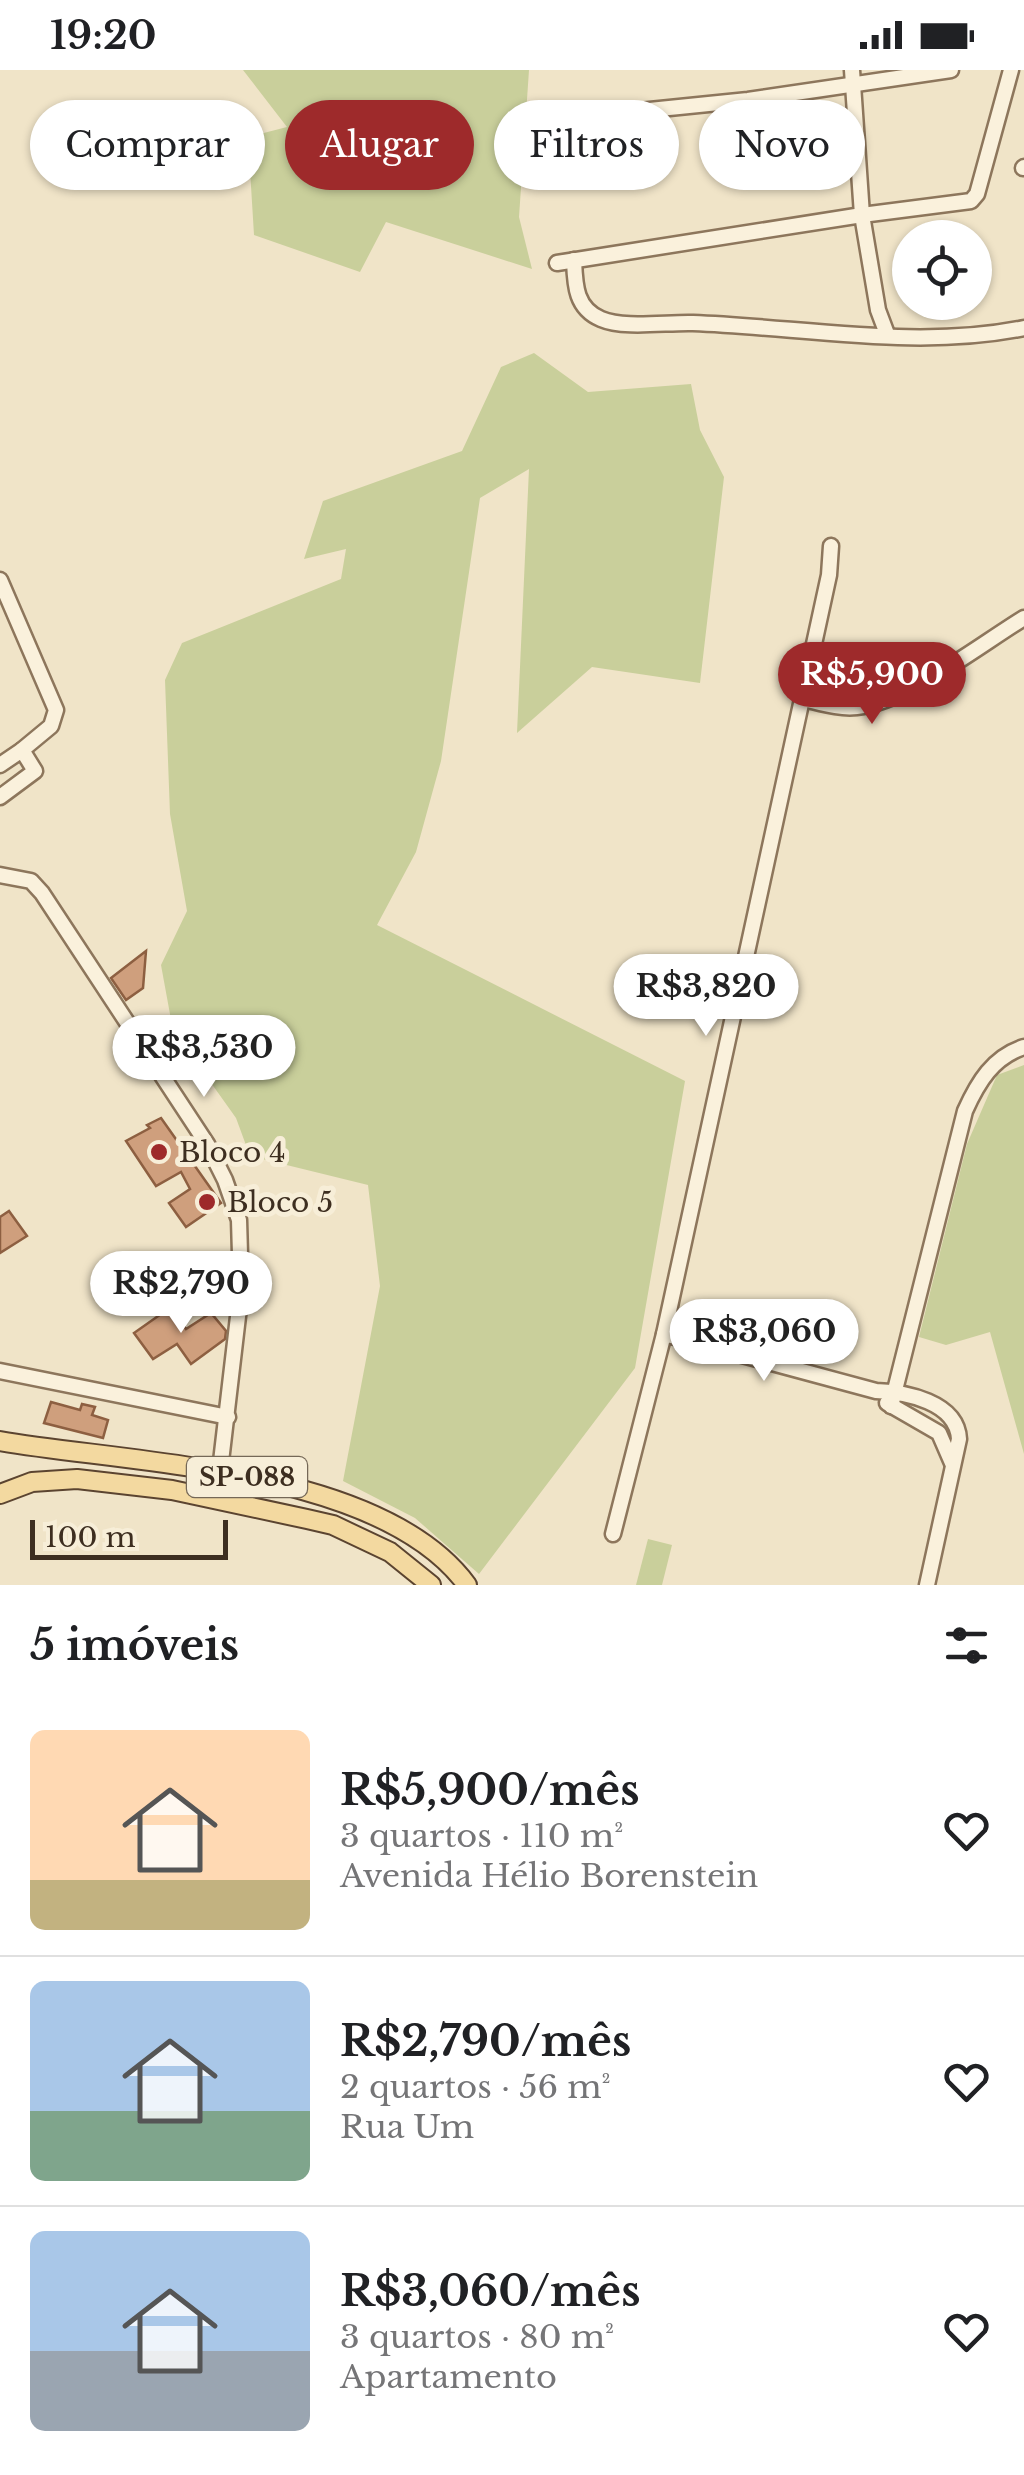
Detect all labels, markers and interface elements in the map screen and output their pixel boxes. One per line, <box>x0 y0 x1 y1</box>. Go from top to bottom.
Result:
text: 19:20 <box>50 12 156 59</box>
chip: Comprar <box>30 100 265 190</box>
chip: Alugar <box>285 100 474 190</box>
chip: Filtros <box>494 100 679 190</box>
chip: Novo <box>699 100 865 190</box>
map controls <box>892 220 992 320</box>
button: locate <box>892 220 992 320</box>
pin: R$5,900 <box>780 642 964 727</box>
text: R$5,900 <box>800 654 944 694</box>
pin: R$3,820 <box>614 954 798 1039</box>
text: R$3,820 <box>636 966 776 1006</box>
pin: R$3,530 <box>112 1015 296 1100</box>
text: R$3,530 <box>134 1027 274 1067</box>
place label: Bloco 4 <box>179 1135 286 1170</box>
marker: Bloco 4 <box>148 1141 170 1163</box>
place label: Bloco 5 <box>227 1185 333 1220</box>
marker: Bloco 5 <box>196 1191 218 1213</box>
pin: R$2,790 <box>89 1251 273 1336</box>
text: R$2,790 <box>112 1263 250 1303</box>
pin: R$3,060 <box>672 1299 856 1384</box>
text: R$3,060 <box>692 1311 836 1351</box>
road number: SP-088 <box>187 1457 307 1497</box>
scale bar <box>30 1515 228 1560</box>
text: 100 m <box>45 1520 136 1555</box>
icon: filters <box>939 1618 994 1673</box>
text: 5 imóveis <box>30 1619 239 1671</box>
text: R$5,900/mês <box>340 1764 640 1816</box>
icon: home <box>110 1770 230 1890</box>
icon: heart <box>939 1803 994 1858</box>
text: 3 quartos · 110 m² <box>340 1816 623 1856</box>
text: Avenida Hélio Borenstein <box>340 1856 758 1896</box>
text: R$2,790/mês <box>340 2015 631 2067</box>
icon: home <box>110 2021 230 2141</box>
icon: heart <box>939 2054 994 2109</box>
text: 2 quartos · 56 m² <box>340 2067 611 2107</box>
text: Rua Um <box>340 2107 474 2147</box>
text: R$3,060/mês <box>340 2265 641 2317</box>
icon: home <box>110 2271 230 2391</box>
icon: heart <box>939 2304 994 2359</box>
text: 3 quartos · 80 m² <box>340 2317 614 2357</box>
text: Apartamento <box>340 2357 557 2397</box>

